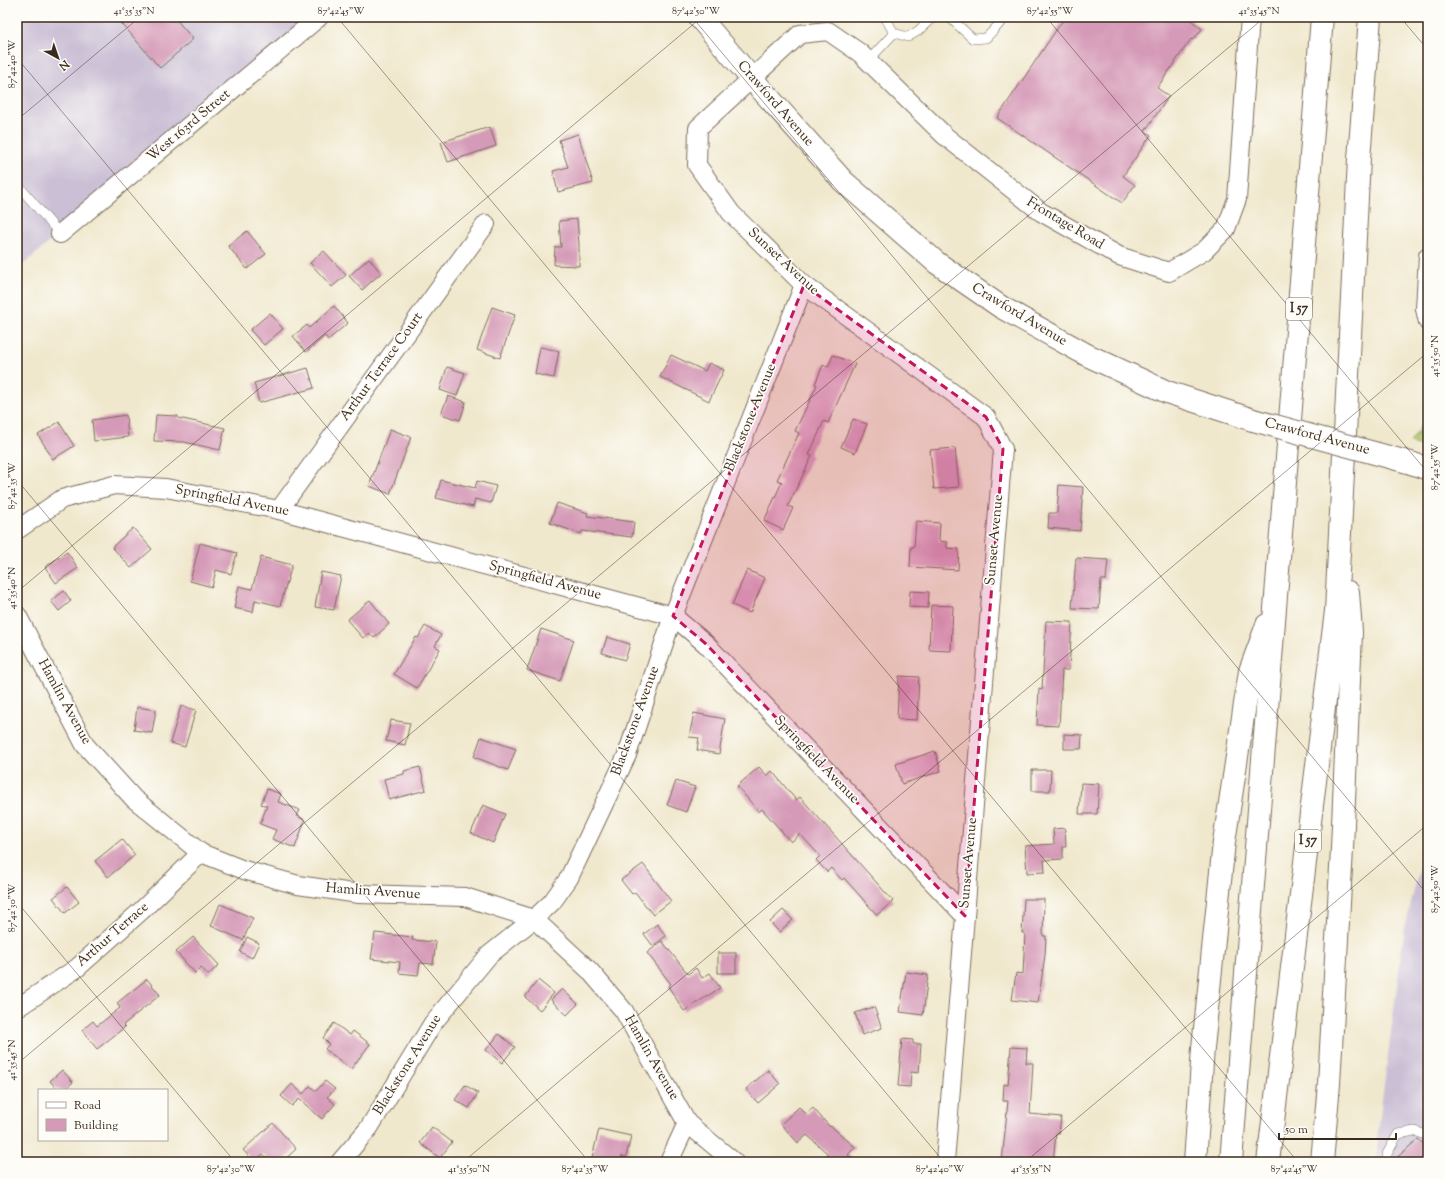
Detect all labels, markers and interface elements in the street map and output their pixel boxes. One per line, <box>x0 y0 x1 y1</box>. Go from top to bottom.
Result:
text: 41°35'35"N <box>114 4 154 19</box>
text: 87°42'45"W <box>318 4 364 19</box>
text: 87°42'50"W <box>672 4 720 19</box>
text: 87°42'55"W <box>1027 4 1073 19</box>
text: 41°35'45"N <box>1239 4 1279 19</box>
north arrow <box>38 38 78 78</box>
text: 87°42'40"W <box>5 40 20 88</box>
text: N <box>55 55 73 74</box>
street label: Crawford Avenue <box>732 57 818 151</box>
street label: West 163rd Street <box>143 85 235 167</box>
street label: Frontage Road <box>1022 193 1108 255</box>
street label: Sunset Avenue <box>743 224 823 300</box>
street label: Crawford Avenue <box>967 279 1071 351</box>
road number: I 57 <box>1286 298 1312 320</box>
street label: Arthur Terrace Court <box>336 308 428 425</box>
text: 41°35'50"N <box>1428 335 1443 377</box>
street label: Blackstone Avenue <box>720 361 782 475</box>
street label: Crawford Avenue <box>1262 413 1372 461</box>
text: 87°42'55"W <box>1428 444 1443 490</box>
text: 87°42'35"W <box>5 463 20 509</box>
street label: Springfield Avenue <box>173 480 291 522</box>
street label: Sunset Avenue <box>981 494 1009 586</box>
street label: Springfield Avenue <box>486 556 604 606</box>
text: 41°35'40"N <box>5 567 20 609</box>
street label: Hamlin Avenue <box>32 656 96 748</box>
street label: Blackstone Avenue <box>607 663 665 779</box>
street label: Springfield Avenue <box>769 711 863 809</box>
street label: Sunset Avenue <box>955 817 983 909</box>
road number: I 57 <box>1295 830 1321 852</box>
text: 87°42'50"W <box>1428 865 1443 913</box>
street label: Hamlin Avenue <box>325 879 421 905</box>
text: 87°42'30"W <box>5 884 20 932</box>
street label: Arthur Terrace <box>72 898 154 972</box>
street label: Blackstone Avenue <box>369 1011 447 1119</box>
street label: Hamlin Avenue <box>619 1012 683 1104</box>
text: 41°35'45"N <box>5 1040 20 1080</box>
legend <box>38 1089 168 1141</box>
text: Road <box>74 1097 101 1115</box>
scale bar <box>1279 1115 1396 1141</box>
text: Building <box>74 1117 118 1135</box>
text: 50 m <box>1284 1121 1308 1139</box>
text: 87°42'30"W <box>207 1162 255 1177</box>
text: 41°35'50"N <box>448 1162 490 1177</box>
text: 87°42'35"W <box>562 1162 608 1177</box>
text: 87°42'40"W <box>916 1162 964 1177</box>
text: 41°35'55"N <box>1011 1162 1051 1177</box>
text: 87°42'45"W <box>1271 1162 1317 1177</box>

